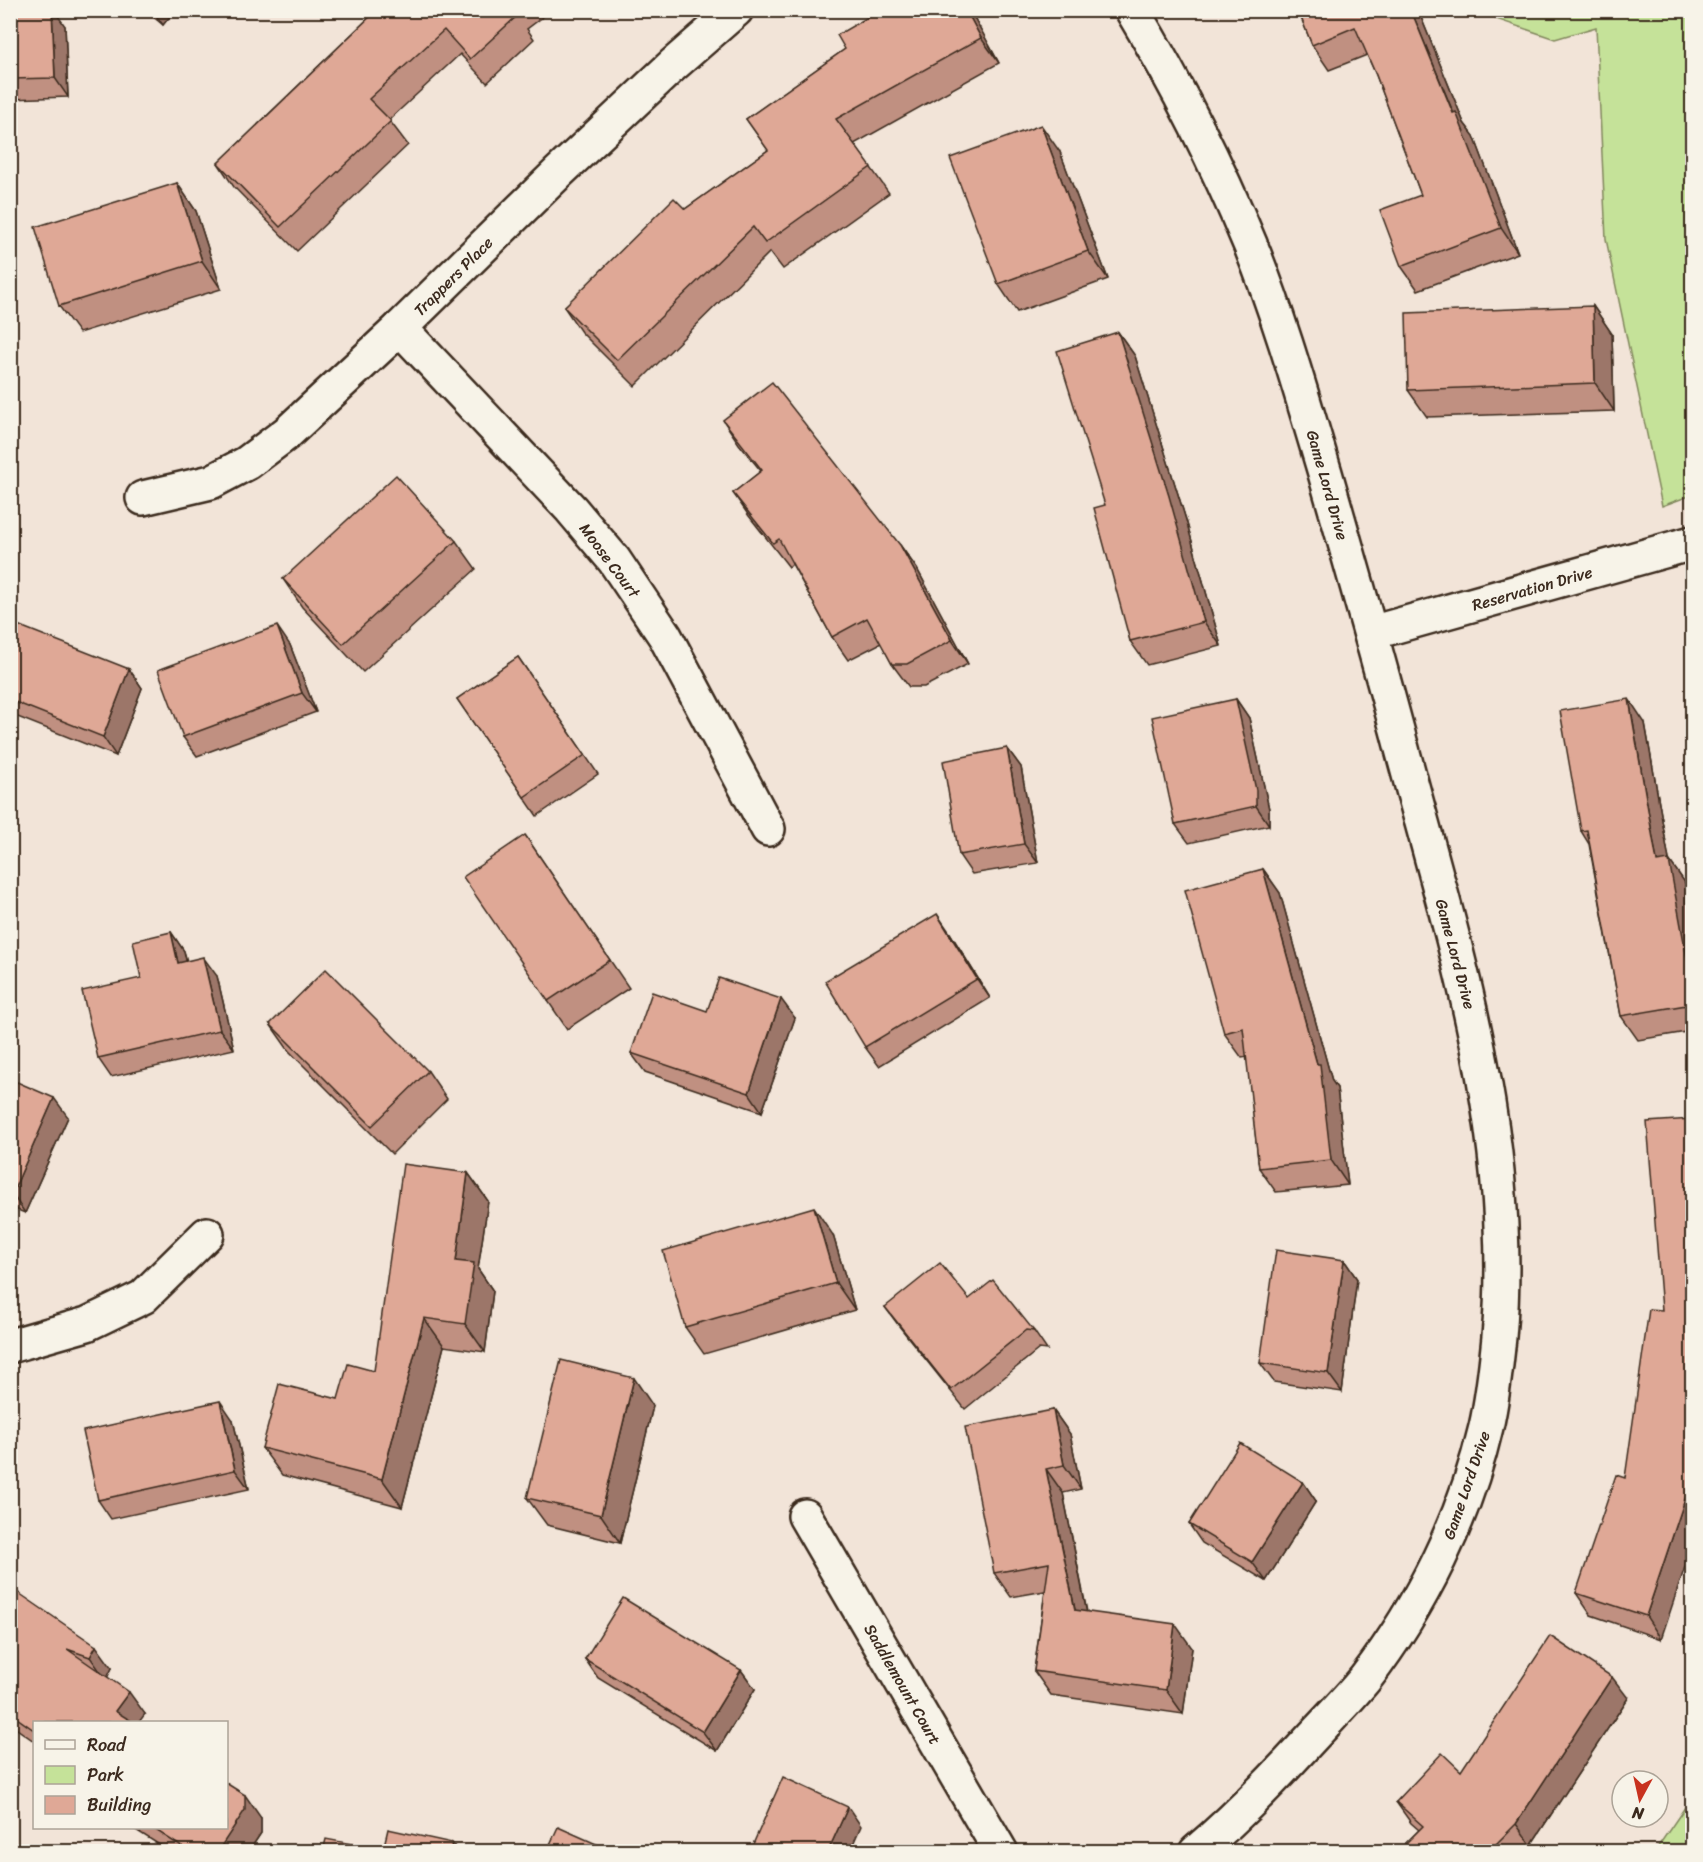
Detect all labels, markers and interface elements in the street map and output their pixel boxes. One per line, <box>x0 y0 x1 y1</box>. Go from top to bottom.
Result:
street label: Trappers Place <box>406 229 500 323</box>
street label: Game Lord Drive <box>1298 427 1357 544</box>
street label: Moose Court <box>571 516 648 605</box>
street label: Reservation Drive <box>1468 557 1596 620</box>
street label: Game Lord Drive <box>1427 896 1484 1013</box>
street label: Game Lord Drive <box>1434 1427 1499 1543</box>
street label: Saddlemount Court <box>856 1618 949 1750</box>
legend <box>33 1721 228 1829</box>
text: Road <box>87 1729 127 1761</box>
text: Park <box>87 1759 124 1791</box>
north arrow <box>1610 1769 1670 1829</box>
text: Building <box>87 1789 151 1821</box>
text: N <box>1630 1798 1646 1829</box>

